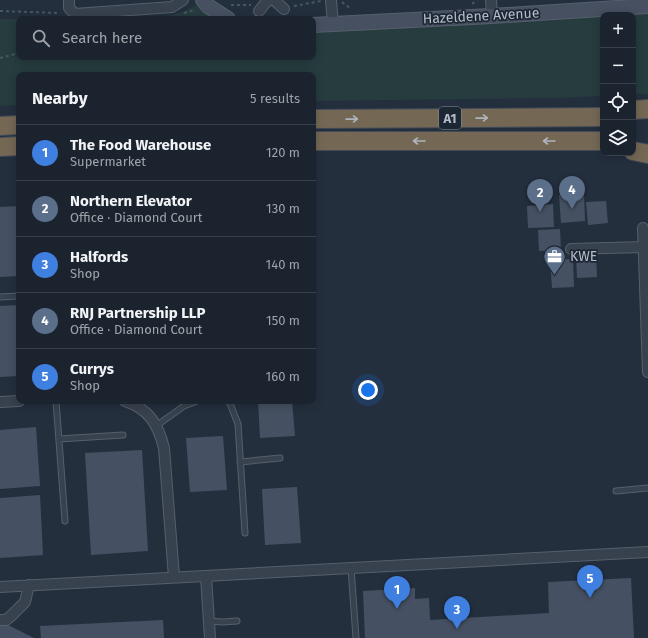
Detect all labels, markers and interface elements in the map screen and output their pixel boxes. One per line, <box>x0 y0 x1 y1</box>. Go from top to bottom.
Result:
street label: Hazeldene Avenue <box>422 4 540 28</box>
map controls <box>600 12 636 156</box>
button: + <box>600 12 636 48</box>
search box <box>16 16 316 60</box>
icon: search <box>30 27 52 49</box>
text: Search here <box>62 29 142 47</box>
button: − <box>600 48 636 84</box>
button: locate <box>600 84 636 120</box>
text: Nearby <box>32 88 87 109</box>
text: 5 results <box>250 91 300 106</box>
road number: A1 <box>439 107 461 129</box>
one-way arrow <box>475 114 488 122</box>
one-way arrow <box>345 115 358 123</box>
button: layers <box>600 120 636 156</box>
text: The Food Warehouse <box>70 136 211 154</box>
one-way arrow <box>413 137 426 145</box>
one-way arrow <box>543 137 556 145</box>
text: 1 <box>42 145 48 160</box>
text: 120 m <box>266 145 300 160</box>
text: Supermarket <box>70 154 146 169</box>
pin: 4 <box>559 176 585 209</box>
pin: 2 <box>527 179 553 212</box>
text: Northern Elevator <box>70 192 192 210</box>
text: 2 <box>42 201 48 216</box>
text: 130 m <box>266 201 300 216</box>
text: Office · Diamond Court <box>70 210 202 225</box>
office icon: KWE <box>542 243 568 276</box>
text: Halfords <box>70 248 128 266</box>
place label: KWE <box>570 248 597 265</box>
text: 3 <box>42 257 48 272</box>
text: 140 m <box>266 257 300 272</box>
text: Shop <box>70 266 100 281</box>
text: RNJ Partnership LLP <box>70 304 206 322</box>
text: 4 <box>41 313 49 328</box>
text: 150 m <box>266 313 300 328</box>
text: Office · Diamond Court <box>70 322 202 337</box>
text: Currys <box>70 360 114 378</box>
text: 5 <box>42 369 48 384</box>
text: 160 m <box>266 369 300 384</box>
text: Shop <box>70 378 100 393</box>
your location <box>358 380 378 400</box>
pin: 5 <box>577 565 603 598</box>
pin: 1 <box>384 576 410 609</box>
pin: 3 <box>444 596 470 629</box>

